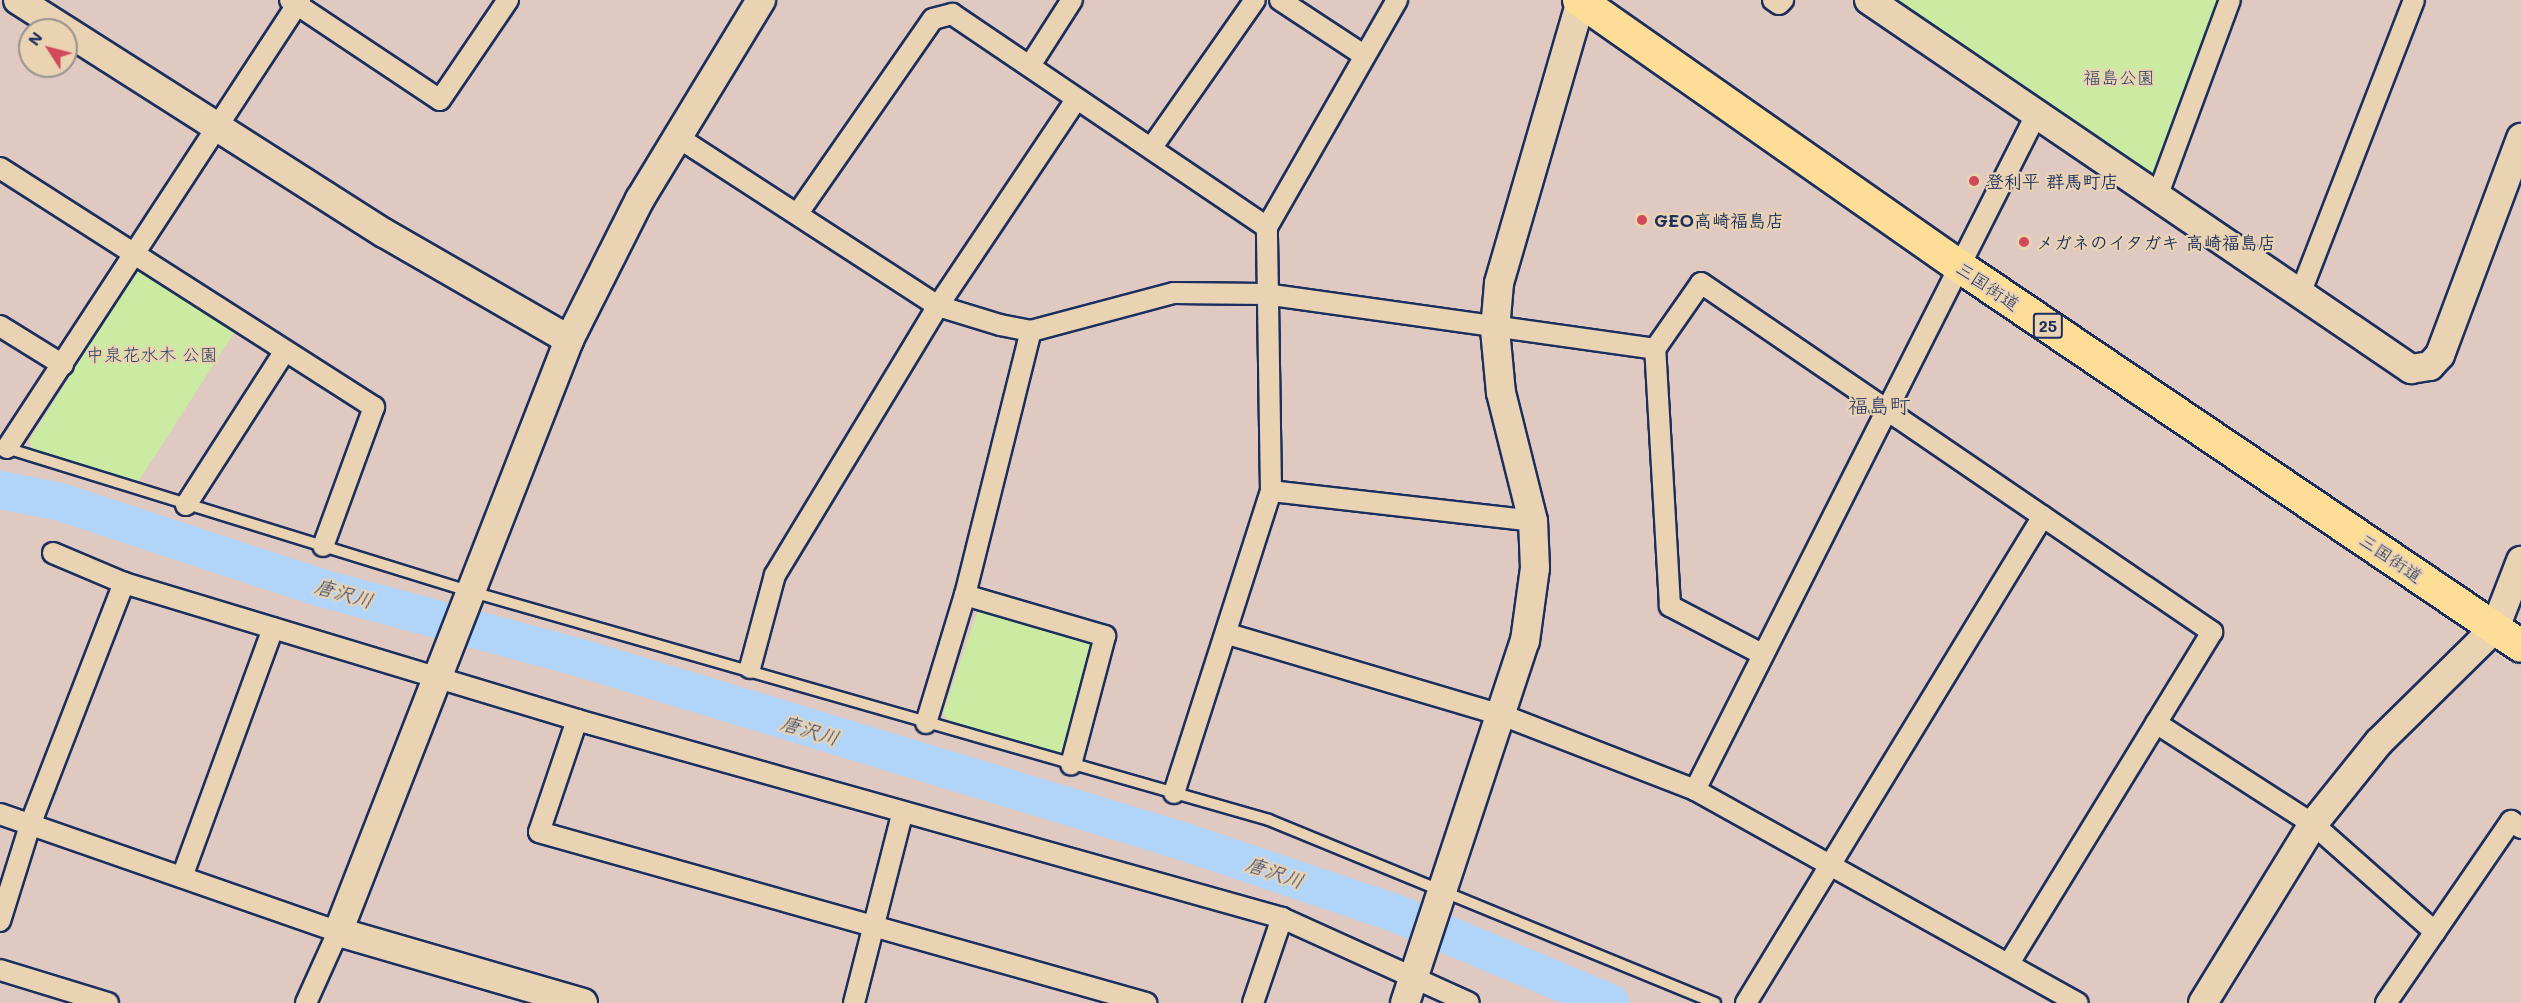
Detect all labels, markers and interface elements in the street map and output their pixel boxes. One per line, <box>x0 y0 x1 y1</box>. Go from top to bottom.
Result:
north arrow <box>18 18 78 78</box>
text: N <box>23 27 47 49</box>
park label: 福島公園 <box>2083 66 2155 88</box>
place label: 登利平 群馬町店 <box>1986 170 2118 192</box>
marker: 登利平 群馬町店 <box>1967 174 1981 188</box>
place label: GEO高崎福島店 <box>1654 209 1784 231</box>
marker: GEO高崎福島店 <box>1635 213 1649 227</box>
place label: メガネのイタガキ 高崎福島店 <box>2036 231 2276 253</box>
marker: メガネのイタガキ 高崎福島店 <box>2017 235 2031 249</box>
street label: 三国街道 <box>1952 257 2024 315</box>
road number: 25 <box>2032 313 2064 339</box>
park label: 中泉花水木 公園 <box>86 343 218 365</box>
district label: 福島町 <box>1848 392 1910 418</box>
street label: 三国街道 <box>2355 529 2427 587</box>
water label: 唐沢川 <box>312 573 376 613</box>
water label: 唐沢川 <box>778 710 842 750</box>
water label: 唐沢川 <box>1243 851 1307 893</box>

